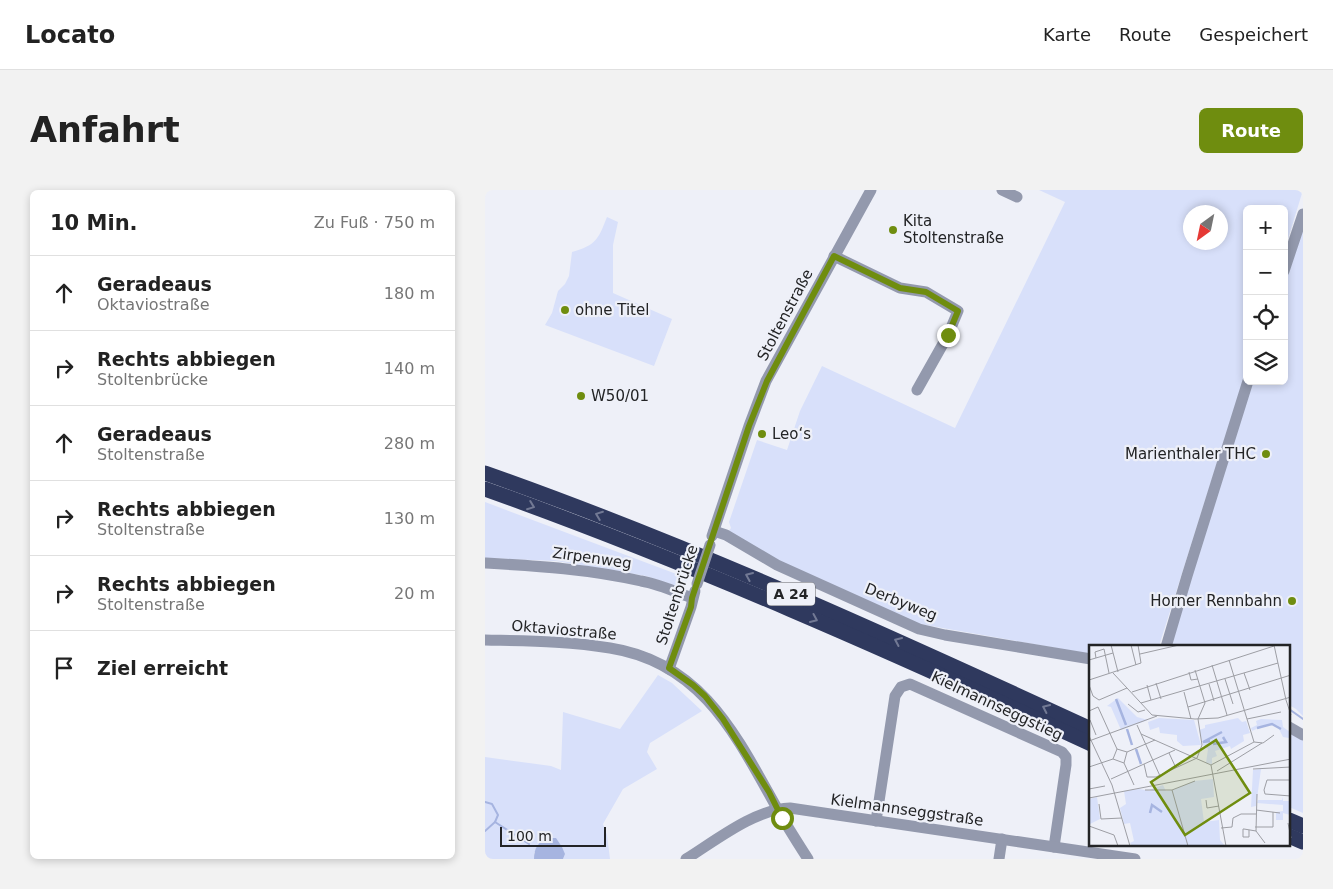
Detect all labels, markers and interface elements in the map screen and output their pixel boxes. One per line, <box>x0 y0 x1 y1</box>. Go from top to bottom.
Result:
text: Locato <box>25 21 115 49</box>
text: Karte <box>1043 24 1091 45</box>
text: Route <box>1119 24 1171 45</box>
text: Gespeichert <box>1199 24 1308 45</box>
button: Route <box>1199 108 1303 153</box>
text: Anfahrt <box>30 110 180 150</box>
north arrow <box>1183 205 1228 250</box>
map controls <box>1243 205 1288 385</box>
button: + <box>1243 205 1288 250</box>
text: 10 Min. <box>50 211 138 235</box>
place label: Kita Stoltenstraße <box>903 212 1004 247</box>
text: Zu Fuß · 750 m <box>314 213 435 232</box>
marker: Kita Stoltenstraße <box>887 224 899 236</box>
button: − <box>1243 250 1288 295</box>
street label: Stoltenstraße <box>753 266 817 364</box>
text: Geradeaus <box>97 273 212 295</box>
icon: ahead <box>50 279 78 307</box>
text: 180 m <box>384 284 435 303</box>
text: Oktaviostraße <box>97 295 210 314</box>
button: locate <box>1243 295 1288 340</box>
place label: ohne Titel <box>575 301 649 319</box>
marker: ohne Titel <box>559 304 571 316</box>
route end <box>937 324 960 347</box>
button: layers <box>1243 340 1288 385</box>
text: Rechts abbiegen <box>97 348 276 370</box>
icon: right <box>50 354 78 382</box>
text: 140 m <box>384 359 435 378</box>
text: Stoltenbrücke <box>97 370 208 389</box>
place label: W50/01 <box>591 387 649 405</box>
marker: W50/01 <box>575 390 587 402</box>
text: Geradeaus <box>97 423 212 445</box>
place label: Leo‘s <box>772 425 811 443</box>
marker: Leo‘s <box>756 428 768 440</box>
icon: ahead <box>50 429 78 457</box>
text: 280 m <box>384 434 435 453</box>
text: Stoltenstraße <box>97 445 205 464</box>
place label: Marienthaler THC <box>1125 445 1256 463</box>
marker: Marienthaler THC <box>1260 448 1272 460</box>
text: Rechts abbiegen <box>97 498 276 520</box>
one-way arrow <box>526 500 535 510</box>
icon: right <box>50 504 78 532</box>
text: 130 m <box>384 509 435 528</box>
one-way arrow <box>595 511 604 521</box>
text: Stoltenstraße <box>97 520 205 539</box>
street label: Stoltenbrücke <box>652 543 702 647</box>
street label: Zirpenweg <box>551 544 633 572</box>
one-way arrow <box>746 571 754 581</box>
text: Rechts abbiegen <box>97 573 276 595</box>
icon: right <box>50 579 78 607</box>
street label: Derbyweg <box>862 579 940 625</box>
road number: A 24 <box>767 582 815 606</box>
text: 20 m <box>394 584 435 603</box>
place label: Horner Rennbahn <box>1150 592 1282 610</box>
text: Stoltenstraße <box>97 595 205 614</box>
marker: Horner Rennbahn <box>1286 595 1298 607</box>
one-way arrow <box>809 612 818 623</box>
street label: Oktaviostraße <box>511 616 617 644</box>
one-way arrow <box>894 636 903 647</box>
inset map <box>1089 645 1291 846</box>
icon: arrive <box>50 654 78 682</box>
text: Ziel erreicht <box>97 657 228 679</box>
street label: Kielmannseggstieg <box>928 668 1066 744</box>
one-way arrow <box>1042 704 1051 715</box>
street label: Kielmannseggstraße <box>829 790 985 830</box>
route start <box>771 807 794 830</box>
scale bar <box>500 824 606 847</box>
text: 100 m <box>507 828 552 844</box>

